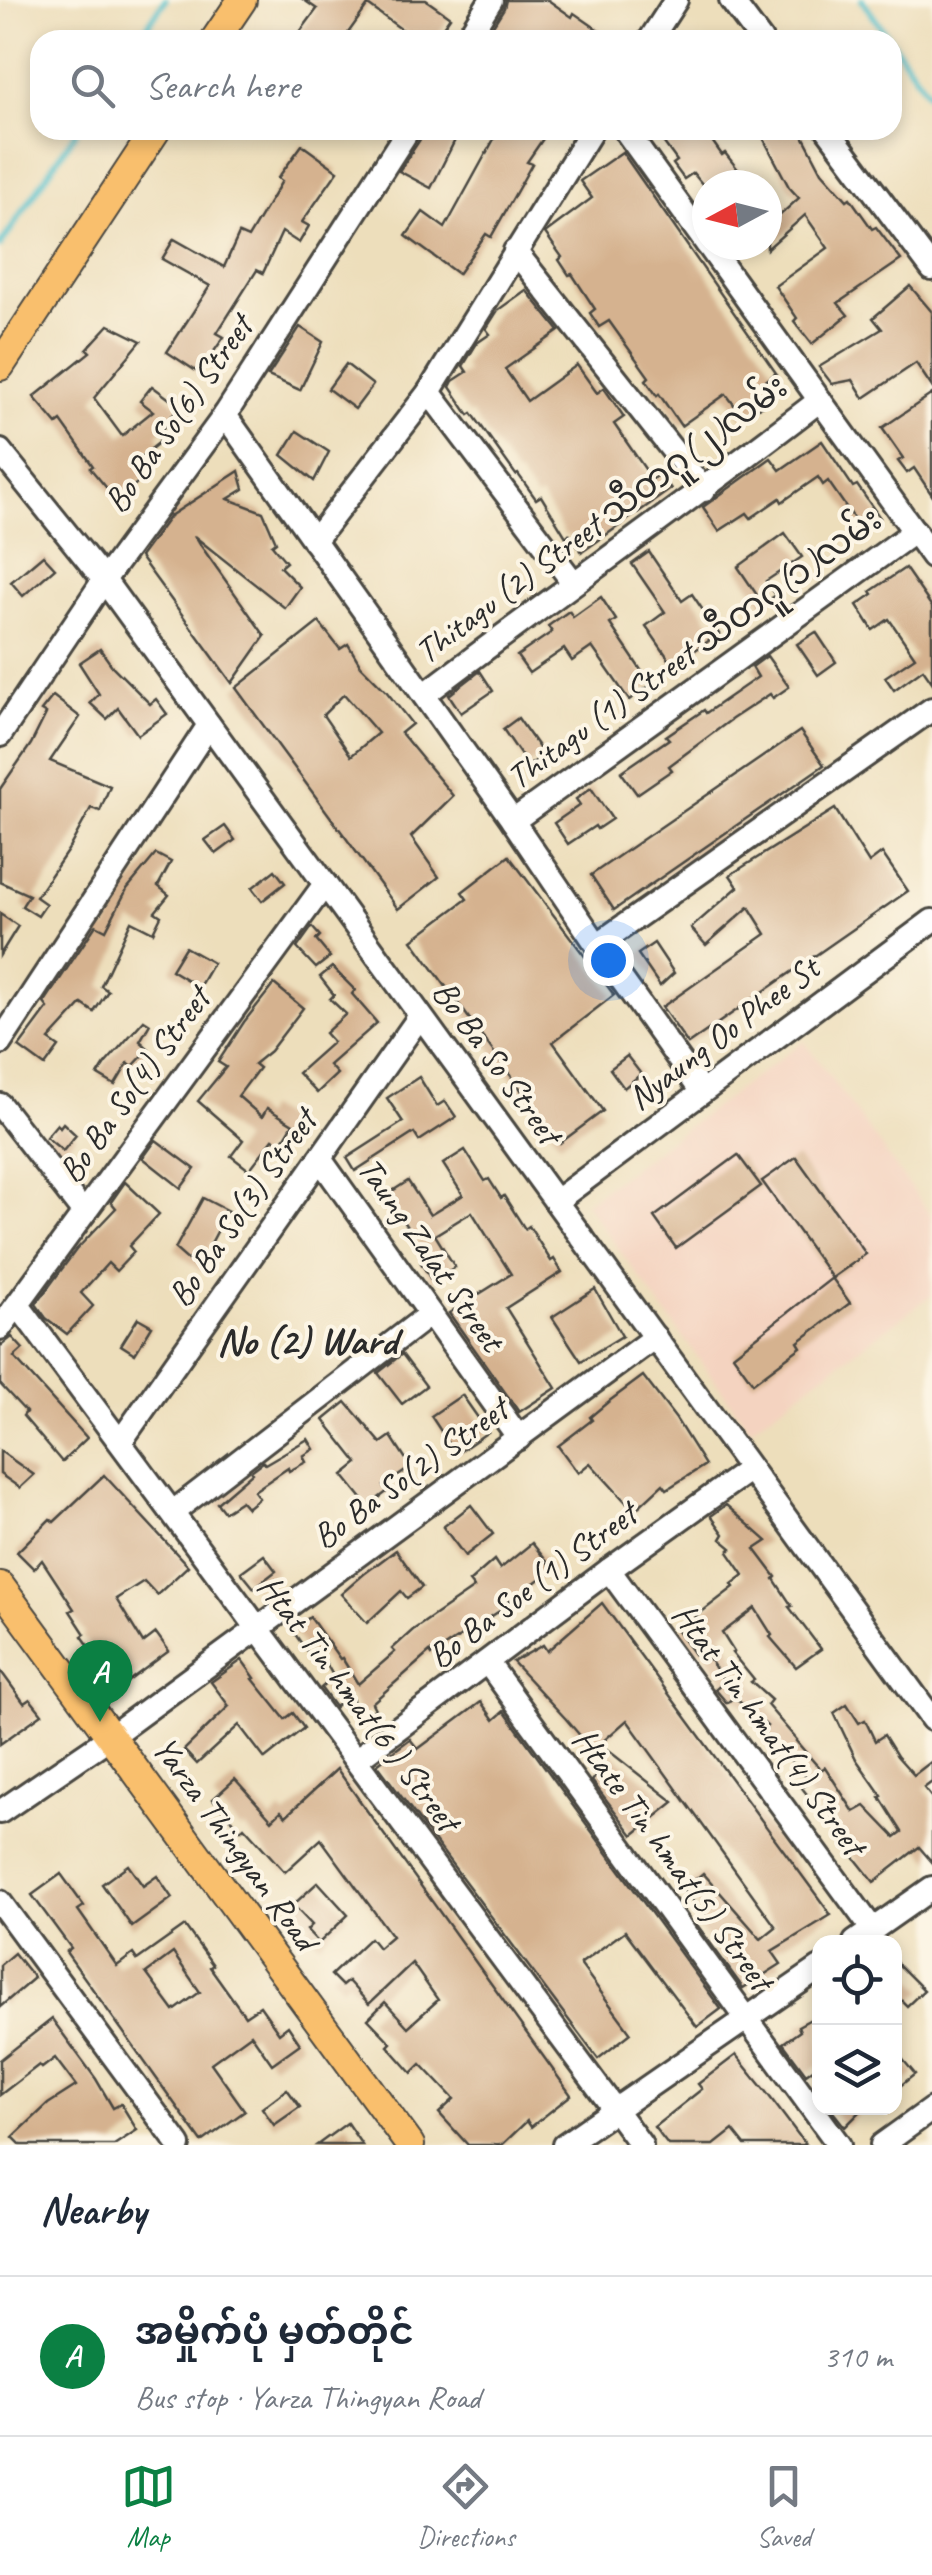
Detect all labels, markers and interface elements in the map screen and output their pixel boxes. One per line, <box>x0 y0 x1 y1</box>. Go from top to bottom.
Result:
search box <box>30 30 902 140</box>
icon: search <box>65 58 120 113</box>
text: Search here <box>145 62 300 109</box>
north arrow <box>692 170 782 260</box>
street label: Bo Ba So(6) Street <box>93 303 265 521</box>
street label: Thitagu (2) Street သီတဂူ(၂)လမ်း <box>405 362 799 678</box>
street label: Thitagu (1) Street သီတဂူ(၁)လမ်း <box>496 495 894 803</box>
your location <box>583 935 634 986</box>
street label: Nyaung Oo Phee St <box>618 944 831 1120</box>
street label: Bo Ba So Street <box>422 971 574 1156</box>
street label: Bo Ba So(4) Street <box>48 975 223 1192</box>
street label: Bo Ba So(3) Street <box>157 1097 329 1315</box>
street label: Taung Zalat Street <box>348 1148 516 1362</box>
district label: No (2) Ward <box>217 1316 404 1366</box>
street label: Bo Ba So(2) Street <box>303 1384 520 1559</box>
street label: Bo Ba Soe (1) Street <box>418 1489 649 1678</box>
street label: Htat Tin hmat(6 ) Street <box>248 1566 473 1844</box>
street label: Htat Tin hmat(4) Street <box>662 1594 878 1868</box>
pin: A <box>68 1640 132 1722</box>
street label: Htate Tin hmat(5) Street <box>563 1719 786 2003</box>
street label: Yarza Thingyan Road <box>142 1727 331 1963</box>
map controls <box>812 1935 902 2115</box>
button: locate <box>812 1935 902 2025</box>
button: layers <box>812 2025 902 2115</box>
text: Nearby <box>40 2184 146 2237</box>
text: အမှိုက်ပုံ မှတ်တိုင် <box>135 2308 414 2355</box>
text: A <box>64 2336 81 2377</box>
text: 310 m <box>823 2336 892 2377</box>
text: Bus stop · Yarza Thingyan Road <box>135 2377 480 2418</box>
tab: Map <box>121 2459 176 2554</box>
tab: Directions <box>417 2459 515 2554</box>
tab: Saved <box>756 2459 811 2554</box>

